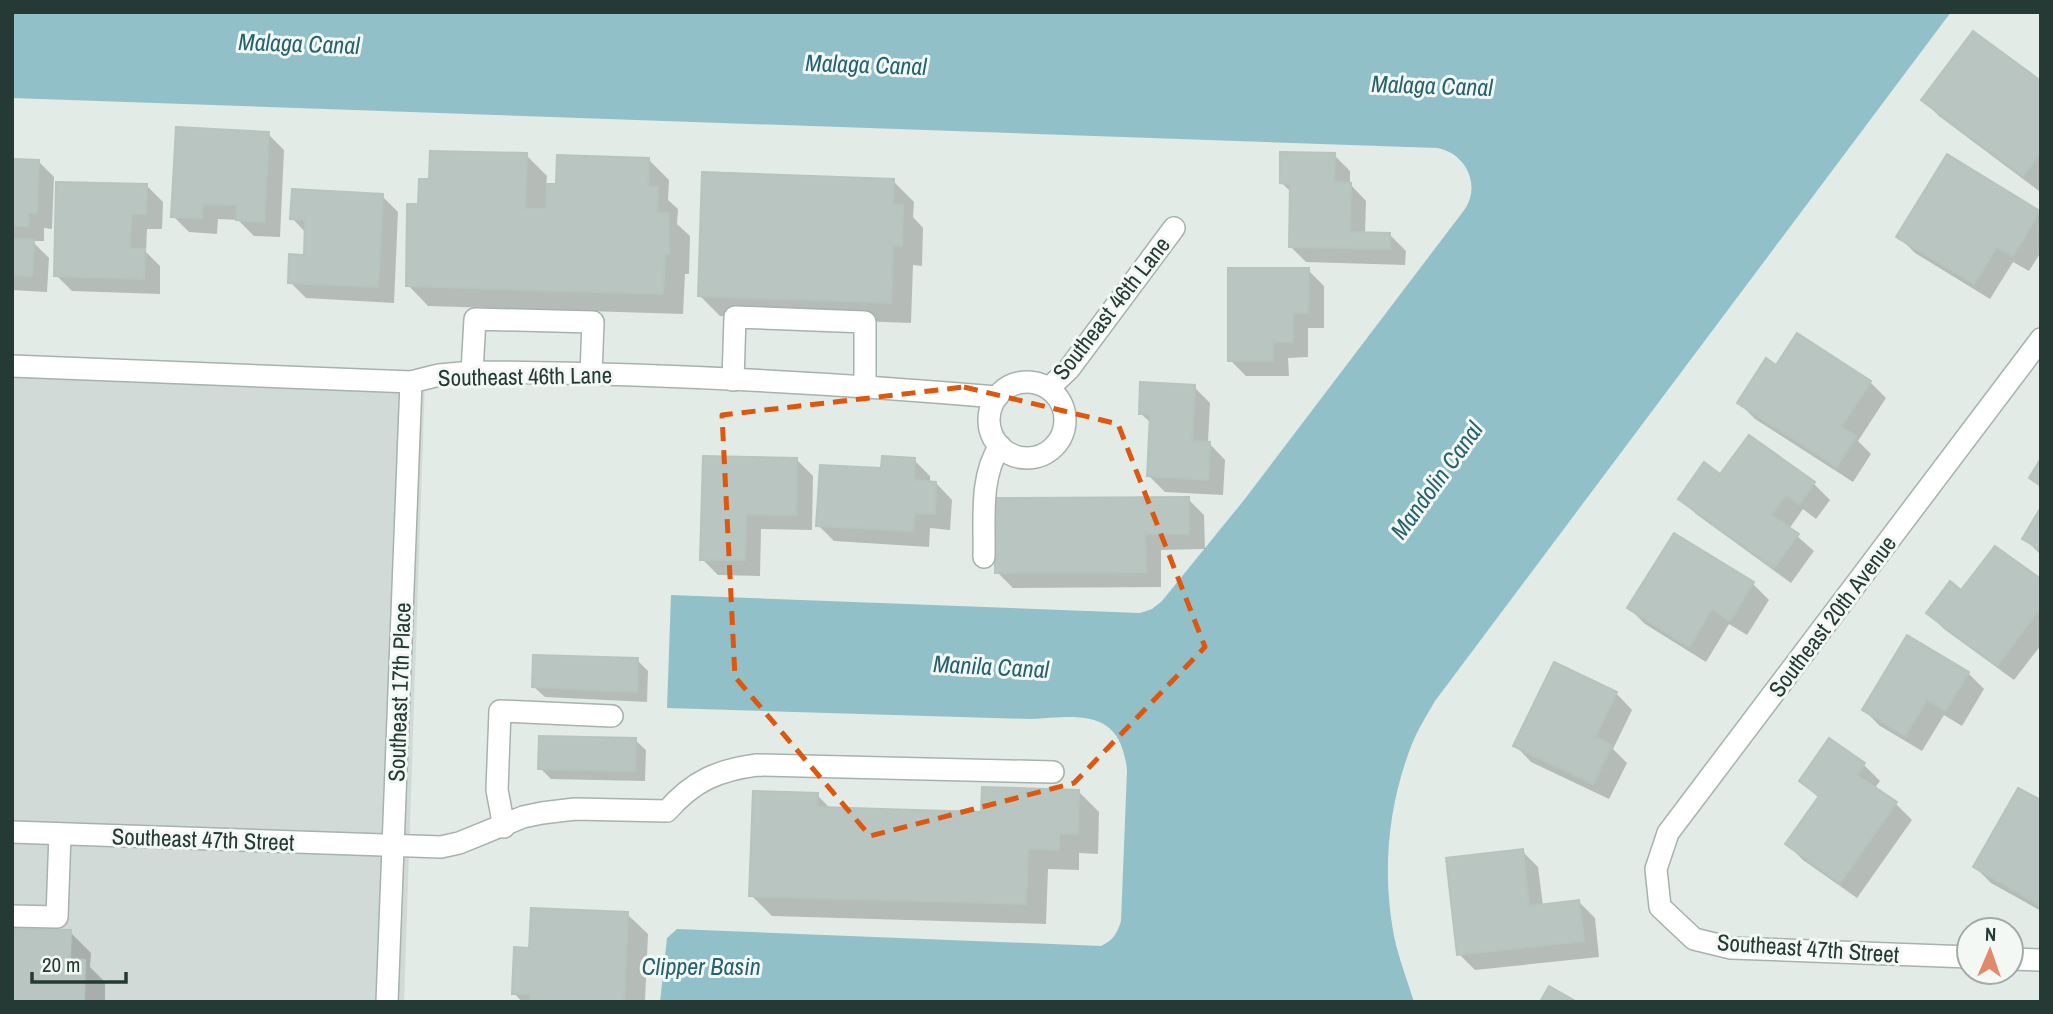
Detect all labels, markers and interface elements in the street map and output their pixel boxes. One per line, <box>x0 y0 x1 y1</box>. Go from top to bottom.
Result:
water label: Malaga Canal <box>238 25 361 61</box>
water label: Malaga Canal <box>805 46 928 82</box>
water label: Malaga Canal <box>1371 67 1494 103</box>
street label: Southeast 46th Lane <box>1045 230 1177 386</box>
street label: Southeast 46th Lane <box>438 359 612 393</box>
water label: Mandolin Canal <box>1383 414 1490 545</box>
street label: Southeast 20th Avenue <box>1761 529 1903 703</box>
street label: Southeast 17th Place <box>380 602 418 782</box>
water label: Manila Canal <box>932 647 1050 685</box>
street label: Southeast 47th Street <box>111 820 295 858</box>
north arrow <box>1955 916 2025 986</box>
text: N <box>1985 921 1997 947</box>
street label: Southeast 47th Street <box>1716 926 1900 970</box>
scale bar <box>32 940 126 984</box>
text: 20 m <box>42 950 80 979</box>
water label: Clipper Basin <box>641 950 761 982</box>

